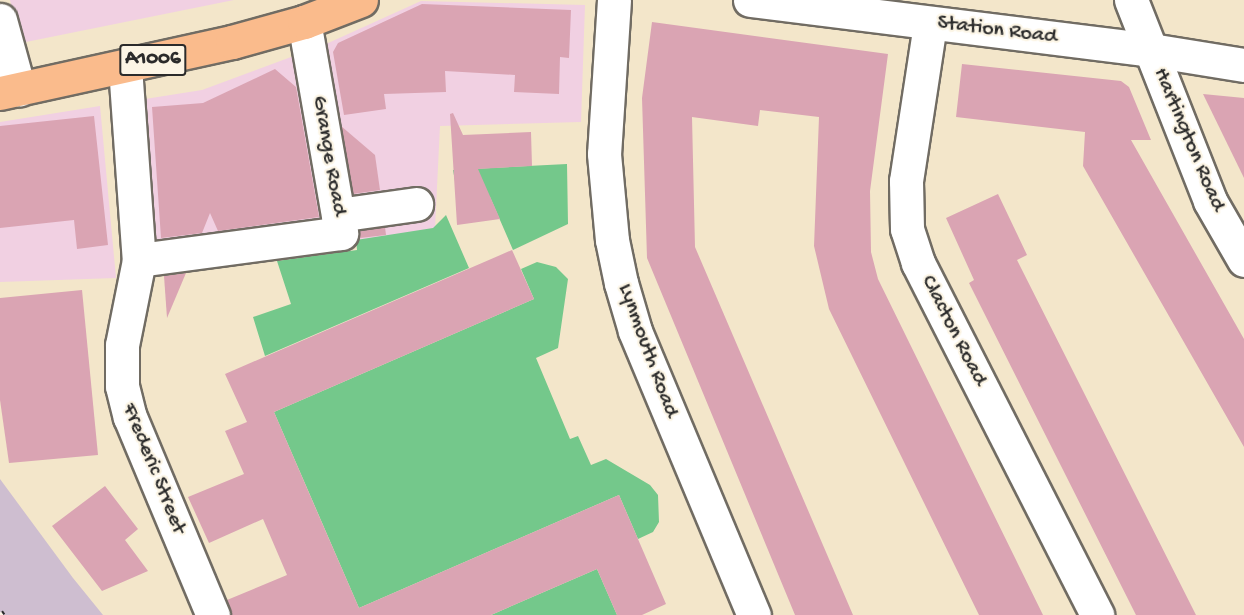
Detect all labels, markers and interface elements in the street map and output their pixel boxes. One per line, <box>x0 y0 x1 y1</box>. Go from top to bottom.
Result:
street label: Station Road <box>936 11 1058 51</box>
road number: A1006 <box>118 42 188 78</box>
street label: Hartington Road <box>1146 64 1230 216</box>
street label: Grange Road <box>304 94 352 218</box>
street label: Clacton Road <box>914 271 992 391</box>
street label: Lynmouth Road <box>611 280 683 422</box>
street label: Frederic Street <box>115 400 191 538</box>

